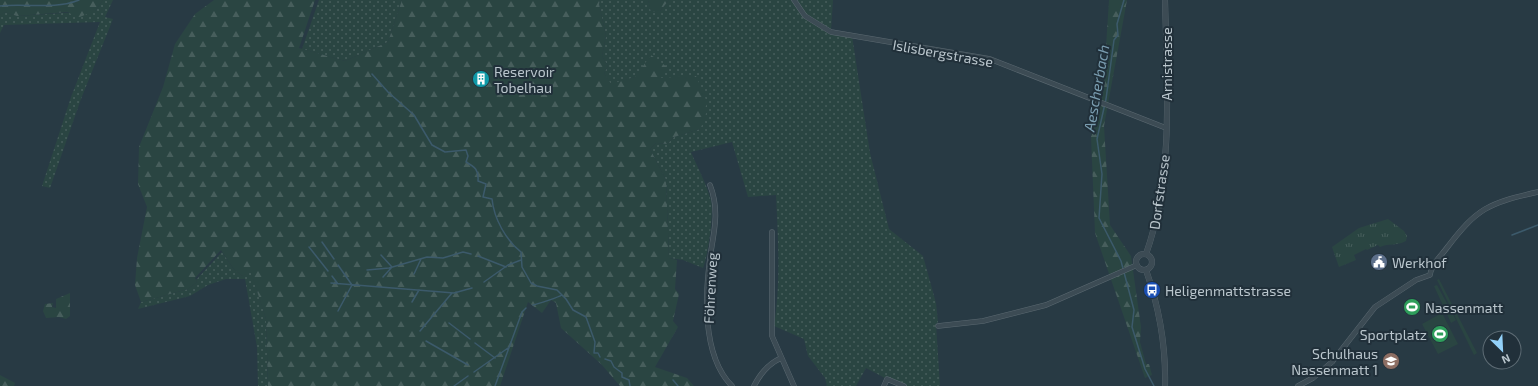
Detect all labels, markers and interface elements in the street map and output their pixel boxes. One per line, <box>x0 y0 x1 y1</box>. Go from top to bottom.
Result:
street label: Arnistrasse <box>1158 27 1175 101</box>
street label: Islisbergstrasse <box>891 36 995 70</box>
water label: Aescherbach <box>1079 43 1113 134</box>
place label: Reservoir Tobelhau <box>494 63 555 96</box>
building icon: Reservoir Tobelhau <box>471 69 491 89</box>
street label: Dorfstrasse <box>1145 153 1173 231</box>
street label: Föhrenweg <box>700 252 720 324</box>
public building icon: Werkhof <box>1369 252 1389 272</box>
place label: Werkhof <box>1392 254 1447 271</box>
bus stop icon: Heligenmattstrasse <box>1142 280 1162 300</box>
place label: Heligenmattstrasse <box>1165 282 1291 299</box>
sports icon: Nassenmatt <box>1402 297 1422 317</box>
place label: Nassenmatt <box>1425 299 1503 316</box>
sports icon: Sportplatz <box>1430 324 1450 344</box>
place label: Sportplatz <box>1360 326 1427 343</box>
north arrow <box>1482 330 1522 370</box>
place label: Schulhaus Nassenmatt 1 <box>1291 345 1378 378</box>
school or university icon: Schulhaus Nassenmatt 1 <box>1381 351 1401 371</box>
text: N <box>1500 352 1513 367</box>

